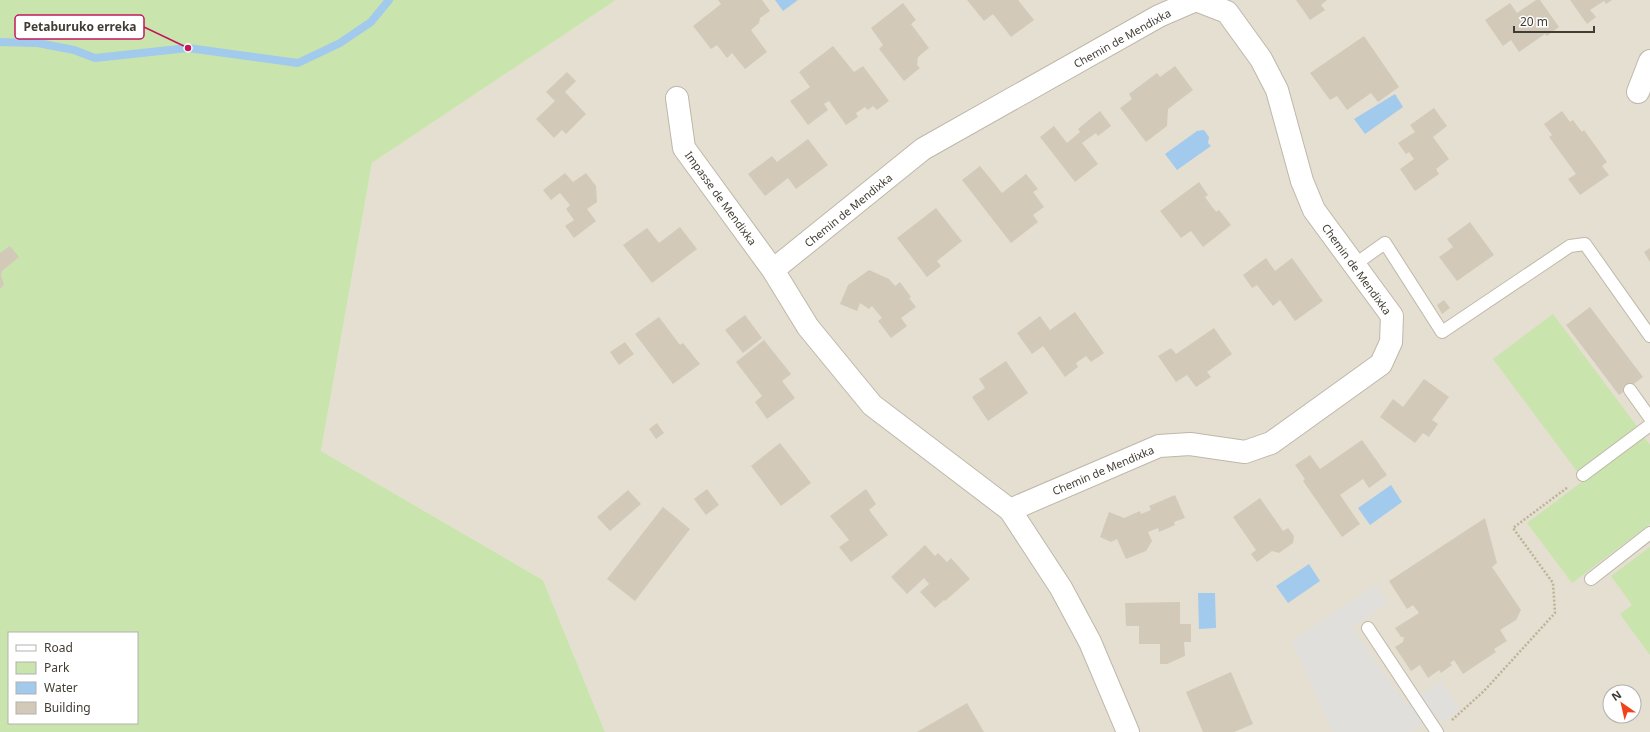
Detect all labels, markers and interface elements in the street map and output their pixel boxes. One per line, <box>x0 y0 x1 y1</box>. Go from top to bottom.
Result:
street label: Chemin de Mendixka <box>1071 5 1173 71</box>
scale bar <box>1514 8 1594 34</box>
text: 20 m <box>1520 13 1548 30</box>
callout: Petaburuko erreka <box>15 15 144 39</box>
text: Petaburuko erreka <box>23 18 137 35</box>
street label: Impasse de Mendixka <box>682 148 760 248</box>
street label: Chemin de Mendixka <box>801 170 895 250</box>
street label: Chemin de Mendixka <box>1319 220 1395 318</box>
street label: Chemin de Mendixka <box>1050 442 1156 498</box>
legend <box>8 632 138 724</box>
text: Road <box>44 639 73 656</box>
text: Park <box>44 659 70 676</box>
text: Water <box>44 679 78 696</box>
north arrow <box>1602 684 1642 724</box>
text: N <box>1608 687 1624 704</box>
text: Building <box>44 699 91 716</box>

